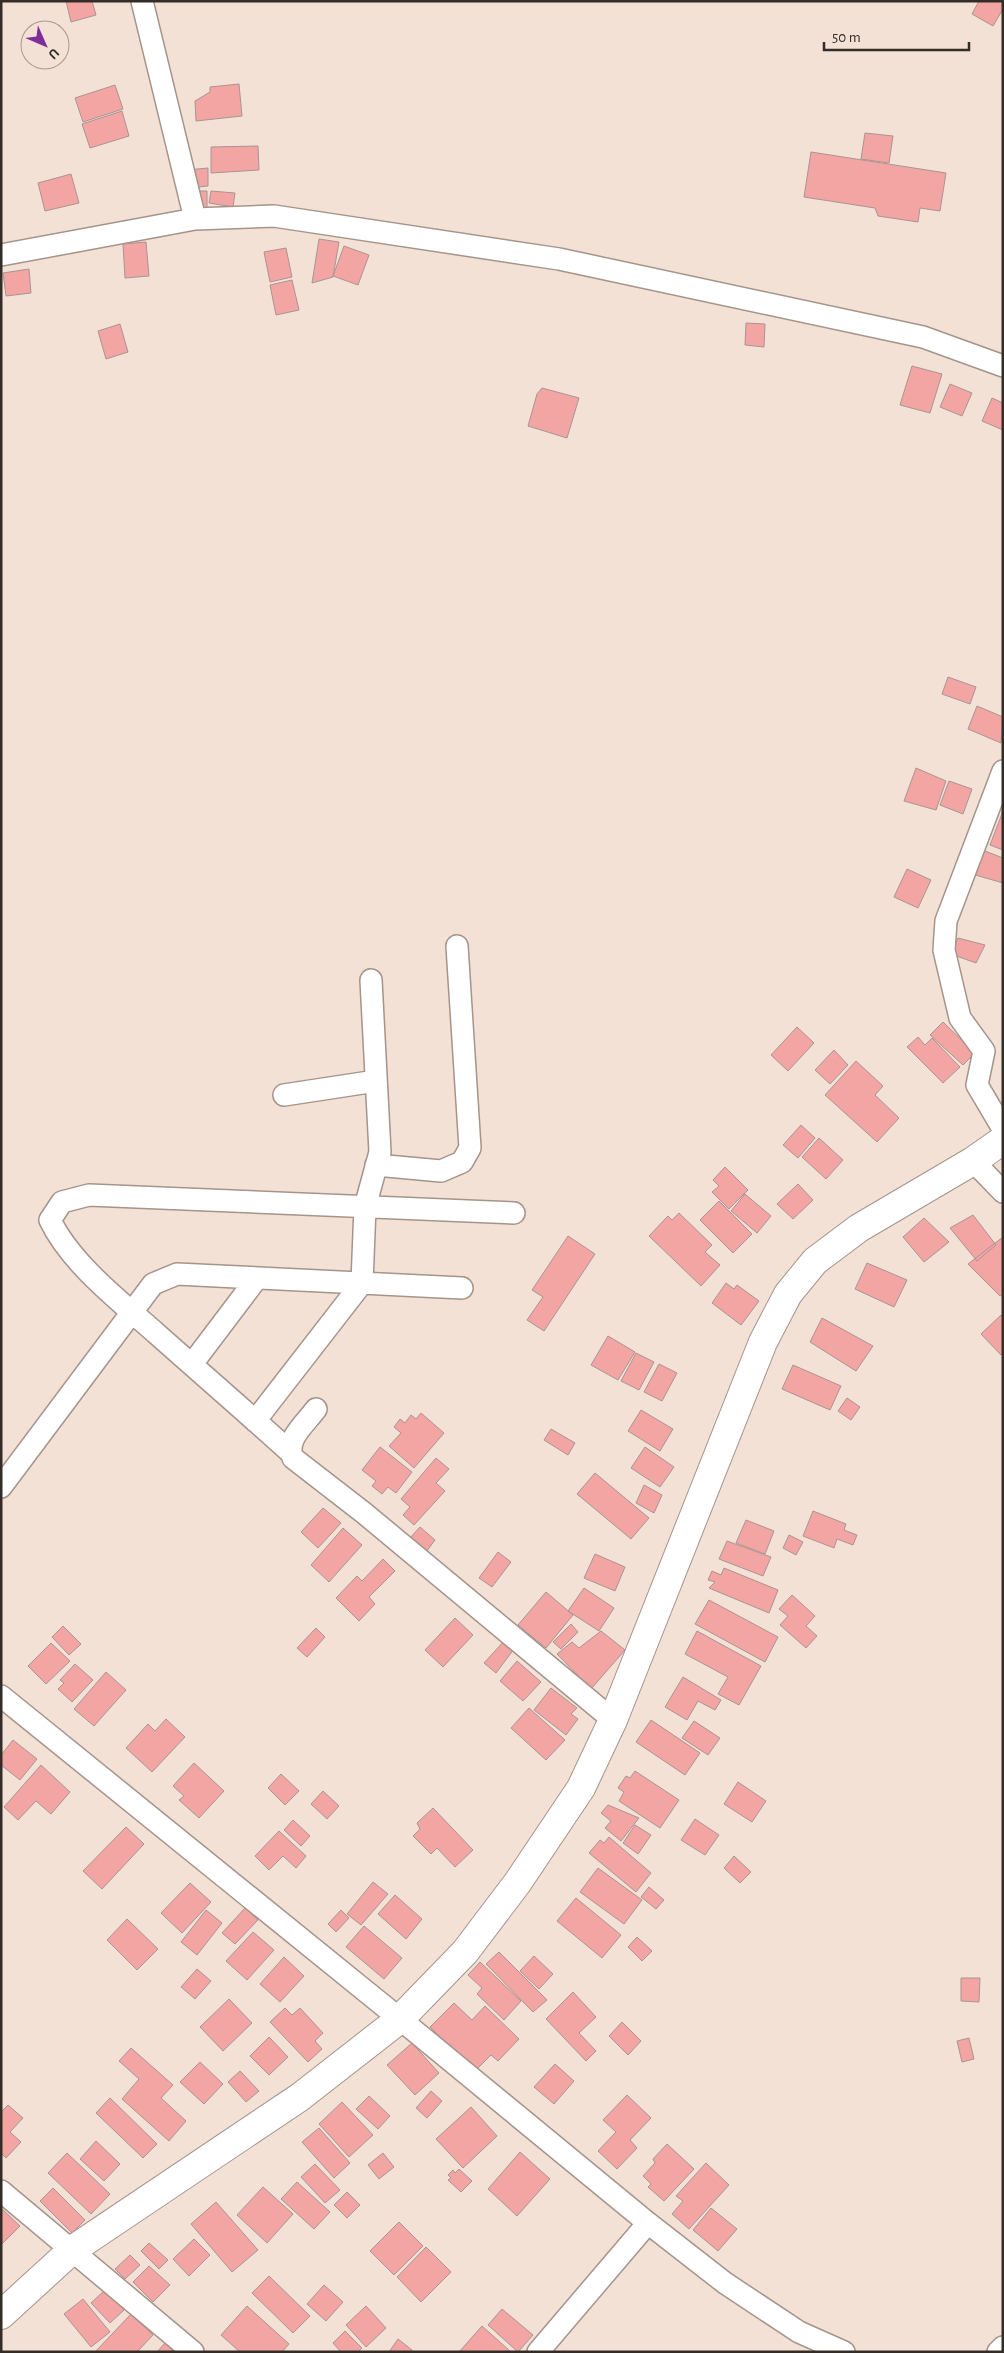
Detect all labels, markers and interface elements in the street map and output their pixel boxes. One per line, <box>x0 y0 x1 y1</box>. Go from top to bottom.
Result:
north arrow <box>20 20 70 70</box>
scale bar <box>824 20 969 52</box>
text: 50 m <box>832 30 861 45</box>
text: U <box>45 45 62 62</box>

